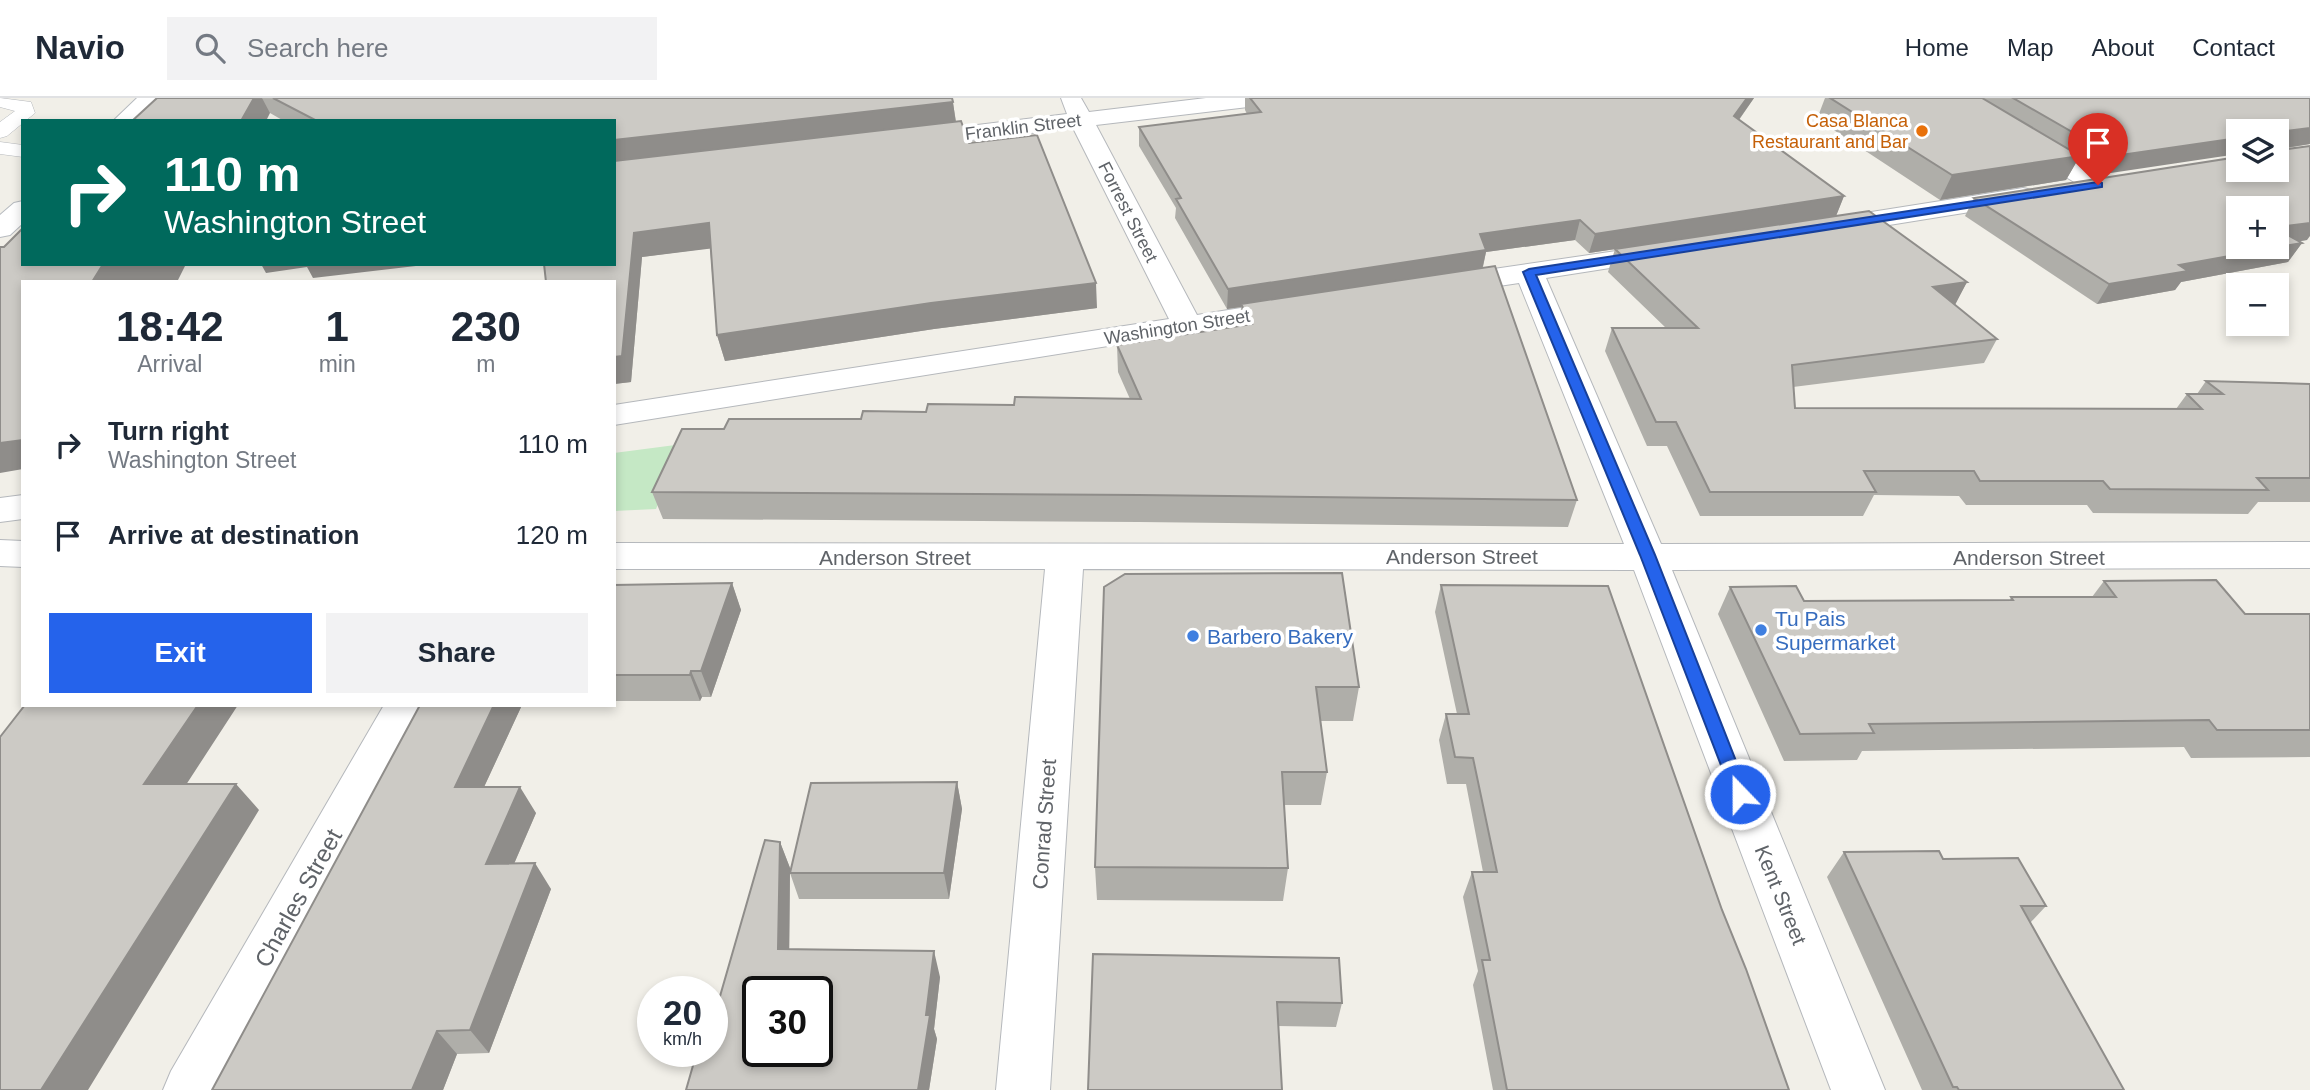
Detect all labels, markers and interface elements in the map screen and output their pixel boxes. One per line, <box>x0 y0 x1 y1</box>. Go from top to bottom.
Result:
search box <box>167 17 657 80</box>
text: Navio <box>35 29 125 66</box>
icon: search <box>191 29 229 67</box>
text: Search here <box>247 33 389 63</box>
text: Home <box>1905 34 1969 61</box>
text: Map <box>2007 34 2054 61</box>
text: About <box>2092 34 2154 61</box>
text: Contact <box>2192 34 2275 61</box>
street label: Franklin Street <box>964 110 1082 144</box>
place label: Casa Blanca Restaurant and Bar <box>1752 111 1909 152</box>
pin <box>2068 113 2128 185</box>
map controls <box>2226 119 2289 336</box>
button: layers <box>2226 119 2289 182</box>
marker: Casa Blanca Restaurant and Bar <box>1914 123 1930 139</box>
icon: arrive <box>2079 124 2117 162</box>
icon: right <box>49 147 140 238</box>
text: 110 m <box>164 147 300 201</box>
street label: Forrest Street <box>1094 158 1162 266</box>
button: + <box>2226 196 2289 259</box>
text: Washington Street <box>164 204 426 240</box>
button: − <box>2226 273 2289 336</box>
text: 18:42 <box>116 303 224 350</box>
text: 1 <box>325 303 349 350</box>
text: 230 <box>451 303 521 350</box>
street label: Washington Street <box>1103 306 1251 348</box>
text: Arrival <box>137 351 202 377</box>
text: min <box>319 351 356 377</box>
text: m <box>476 351 495 377</box>
text: Turn right <box>108 416 229 446</box>
icon: right <box>49 426 87 464</box>
text: 110 m <box>518 429 588 459</box>
text: Washington Street <box>108 447 296 473</box>
icon: arrive <box>49 517 87 555</box>
text: Arrive at destination <box>108 520 359 550</box>
text: 120 m <box>516 520 588 550</box>
street label: Anderson Street <box>1386 545 1538 568</box>
street label: Anderson Street <box>819 546 971 569</box>
street label: Anderson Street <box>1953 546 2105 569</box>
place label: Tu Pais Supermarket <box>1775 607 1895 654</box>
button: Exit <box>49 613 312 693</box>
button: Share <box>326 613 588 693</box>
marker: Tu Pais Supermarket <box>1753 622 1769 638</box>
place label: Barbero Bakery <box>1207 625 1353 648</box>
marker: Barbero Bakery <box>1185 628 1201 644</box>
position arrow <box>1703 757 1777 831</box>
street label: Conrad Street <box>1028 758 1060 890</box>
street label: Charles Street <box>249 824 347 972</box>
street label: Kent Street <box>1751 842 1811 948</box>
speed limit sign: 30 <box>742 976 833 1067</box>
text: 20 <box>663 993 702 1032</box>
text: km/h <box>663 1029 702 1049</box>

